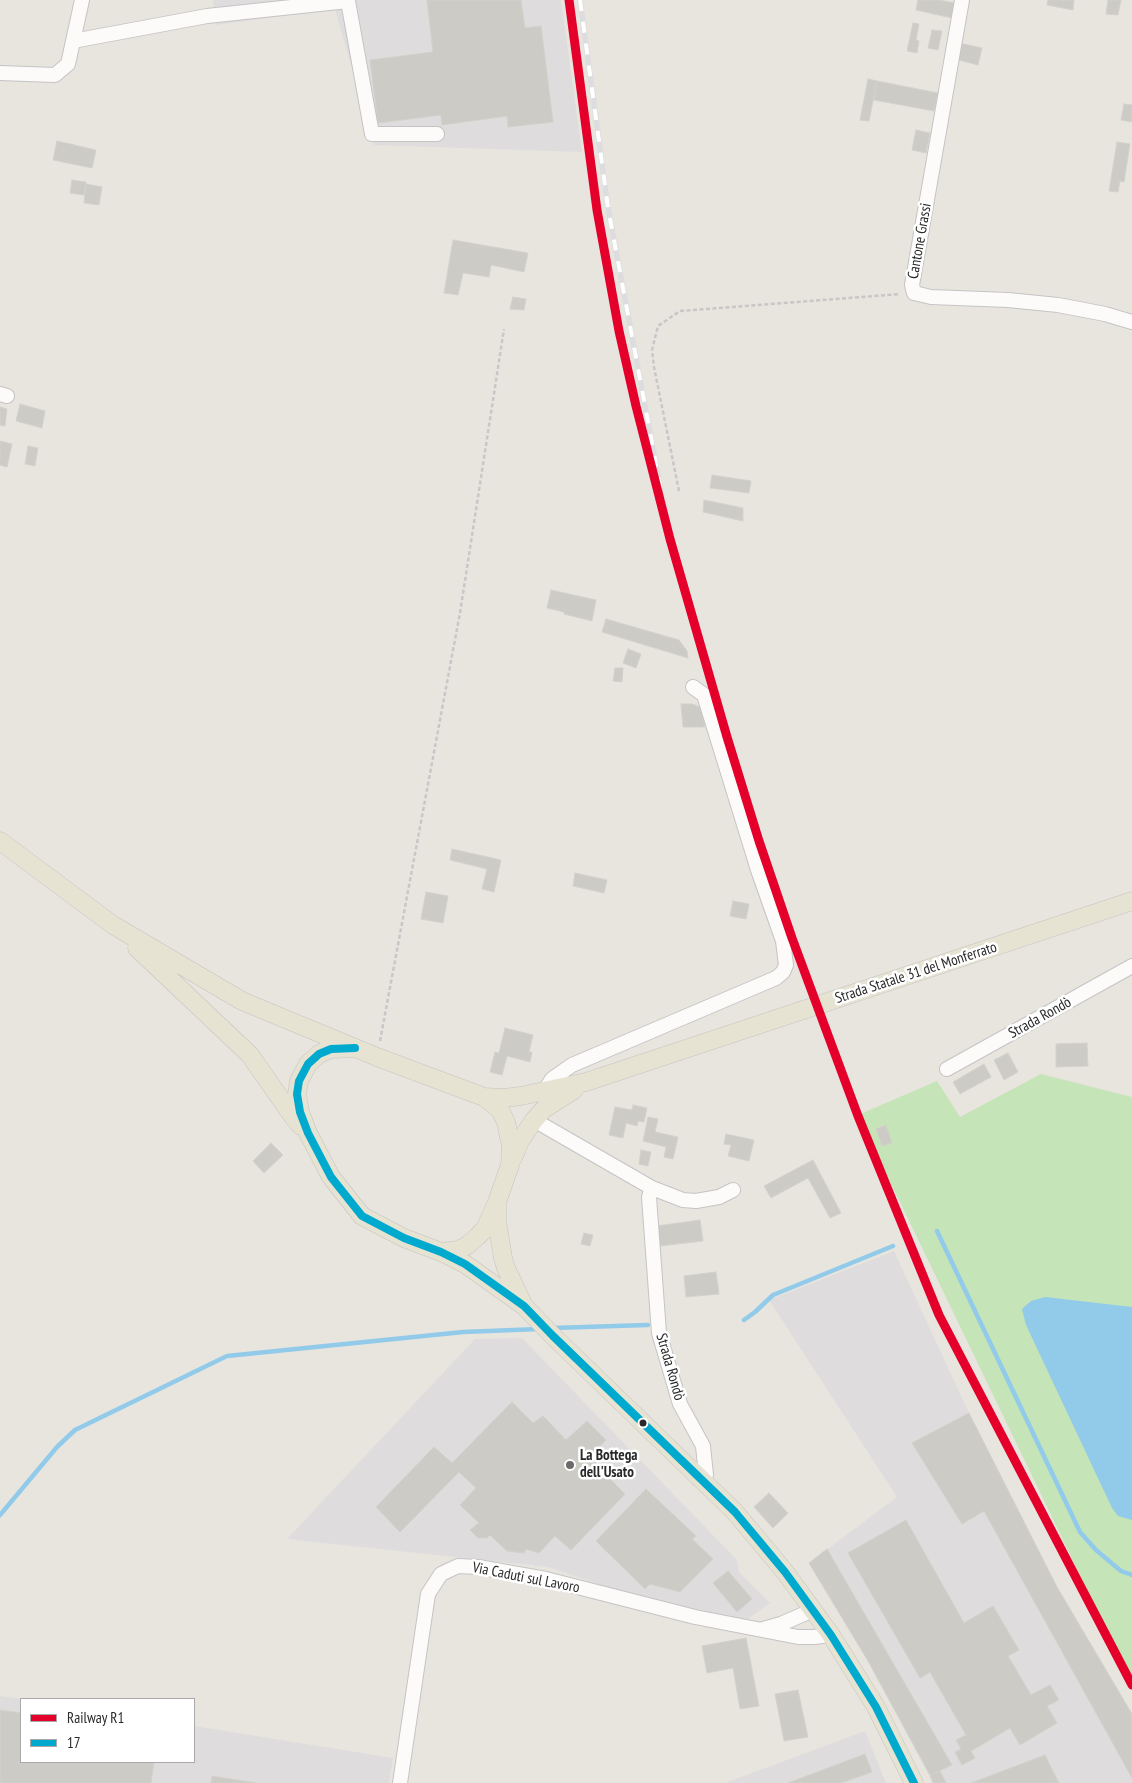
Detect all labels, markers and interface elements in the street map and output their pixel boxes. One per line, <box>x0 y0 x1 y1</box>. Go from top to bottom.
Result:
street label: Cantone Grassi <box>904 202 936 280</box>
street label: Strada Statale 31 del Monferrato <box>833 938 999 1008</box>
street label: Strada Rondò <box>1005 993 1075 1043</box>
street label: Strada Rondò <box>652 1331 688 1403</box>
unlabelled marker <box>638 1418 648 1428</box>
place label: La Bottega dell'Usato <box>580 1447 638 1482</box>
marker: La Bottega dell'Usato <box>564 1459 576 1471</box>
street label: Via Caduti sul Lavoro <box>471 1559 581 1597</box>
legend <box>20 1698 195 1763</box>
text: Railway R1 <box>67 1708 124 1727</box>
text: 17 <box>67 1733 81 1752</box>

